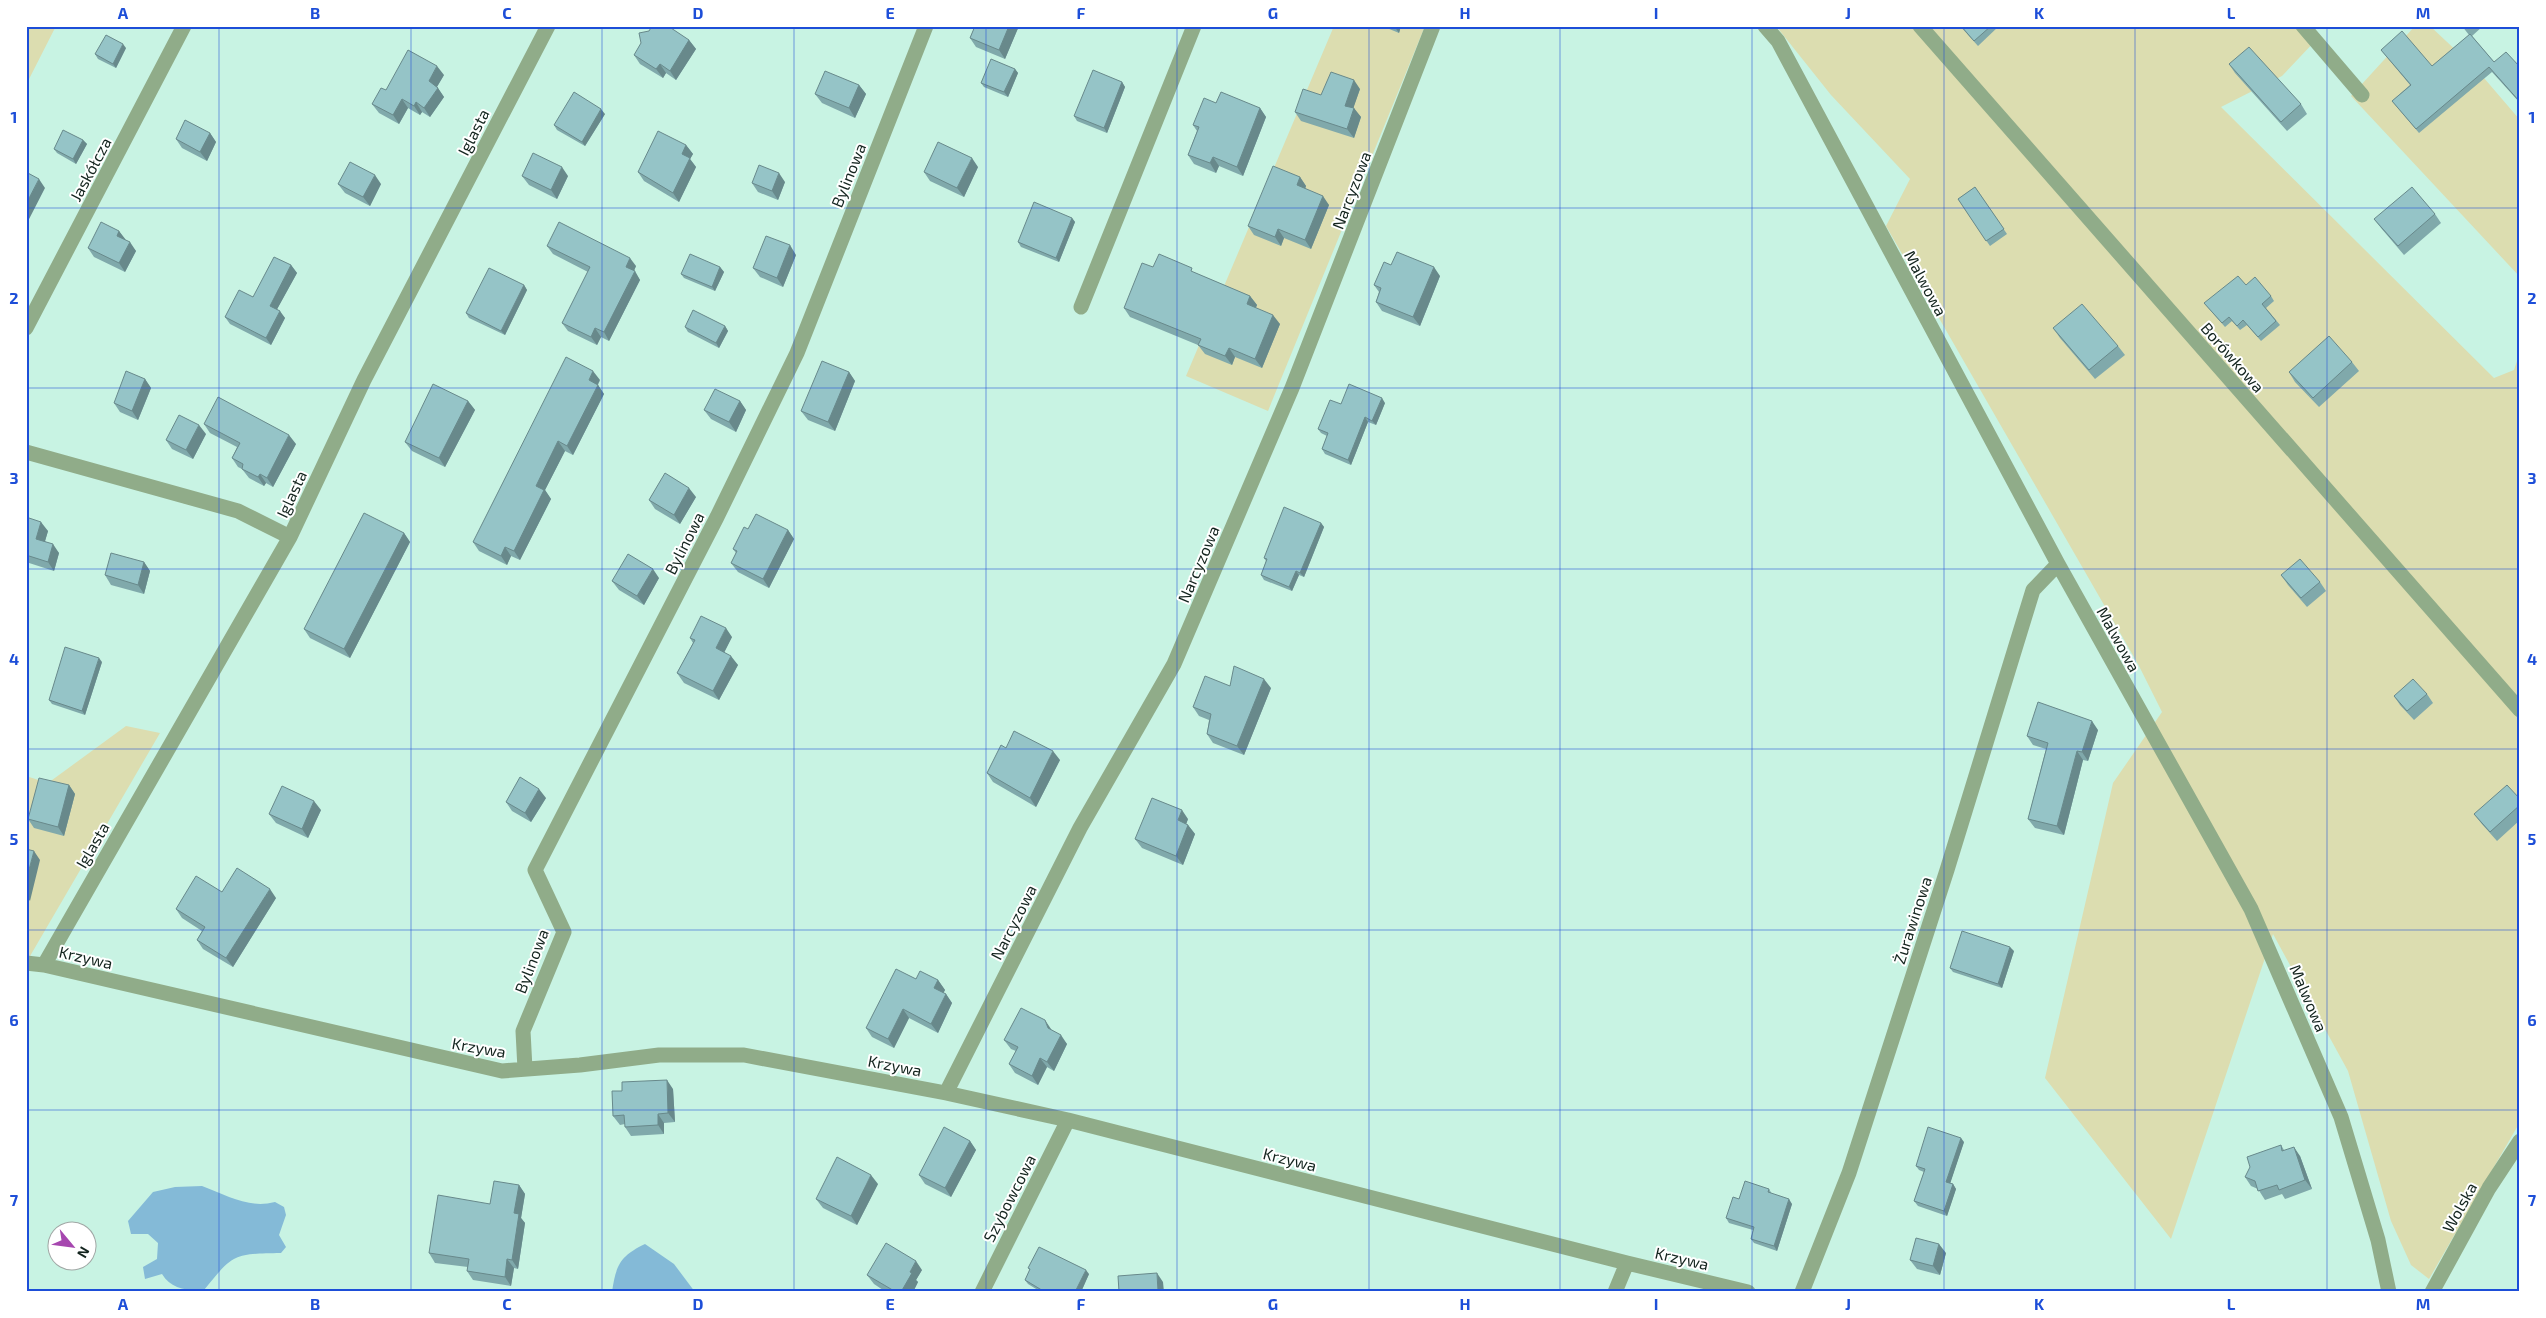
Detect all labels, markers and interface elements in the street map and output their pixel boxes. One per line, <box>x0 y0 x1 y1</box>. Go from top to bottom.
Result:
text: A <box>118 3 129 22</box>
text: B <box>310 3 320 22</box>
text: C <box>502 3 512 22</box>
text: D <box>693 3 704 22</box>
text: E <box>885 3 895 22</box>
text: F <box>1077 3 1086 22</box>
text: G <box>1268 3 1278 22</box>
text: H <box>1459 3 1471 22</box>
text: I <box>1654 3 1658 22</box>
text: J <box>1845 3 1851 22</box>
text: K <box>2034 3 2045 22</box>
text: L <box>2227 3 2236 22</box>
text: M <box>2416 3 2430 22</box>
street label: Iglasta <box>453 106 493 158</box>
text: 1 <box>11 107 17 126</box>
text: 1 <box>2529 107 2535 126</box>
street label: Jaskółcza <box>65 134 115 204</box>
street label: Bylinowa <box>827 140 869 210</box>
street label: Narcyzowa <box>1327 148 1375 232</box>
street label: Malwowa <box>1901 247 1951 319</box>
text: 2 <box>9 288 19 307</box>
text: 2 <box>2527 288 2537 307</box>
street label: Borówkowa <box>2198 318 2268 396</box>
street label: Iglasta <box>272 467 310 521</box>
text: 3 <box>9 468 19 487</box>
text: 3 <box>2527 468 2537 487</box>
street label: Bylinowa <box>660 509 708 577</box>
street label: Narcyzowa <box>1173 523 1223 605</box>
street label: Malwowa <box>2093 603 2145 675</box>
text: 4 <box>9 649 19 668</box>
text: 4 <box>2527 649 2537 668</box>
street label: Iglasta <box>71 819 113 871</box>
text: 5 <box>10 829 19 848</box>
text: 5 <box>2528 829 2537 848</box>
street label: Żurawinowa <box>1889 874 1935 966</box>
street label: Narcyzowa <box>986 881 1040 963</box>
street label: Bylinowa <box>510 926 552 996</box>
street label: Krzywa <box>57 942 115 972</box>
street label: Malwowa <box>2286 961 2332 1035</box>
text: 6 <box>9 1010 19 1029</box>
text: 6 <box>2527 1010 2537 1029</box>
street label: Krzywa <box>451 1033 507 1061</box>
street label: Krzywa <box>866 1050 924 1080</box>
street label: Krzywa <box>1261 1143 1319 1175</box>
street label: Szybowcowa <box>979 1151 1039 1245</box>
street label: Wolska <box>2438 1179 2480 1235</box>
text: 7 <box>10 1190 19 1209</box>
text: 7 <box>2528 1190 2537 1209</box>
north arrow <box>48 1220 98 1270</box>
street label: Krzywa <box>1653 1243 1711 1273</box>
text: N <box>74 1244 94 1261</box>
text: A <box>118 1294 129 1313</box>
text: B <box>310 1294 320 1313</box>
text: C <box>502 1294 512 1313</box>
text: D <box>693 1294 704 1313</box>
text: E <box>885 1294 895 1313</box>
text: F <box>1077 1294 1086 1313</box>
text: G <box>1268 1294 1278 1313</box>
text: H <box>1459 1294 1471 1313</box>
text: I <box>1654 1294 1658 1313</box>
text: J <box>1845 1294 1851 1313</box>
text: K <box>2034 1294 2045 1313</box>
text: L <box>2227 1294 2236 1313</box>
text: M <box>2416 1294 2430 1313</box>

